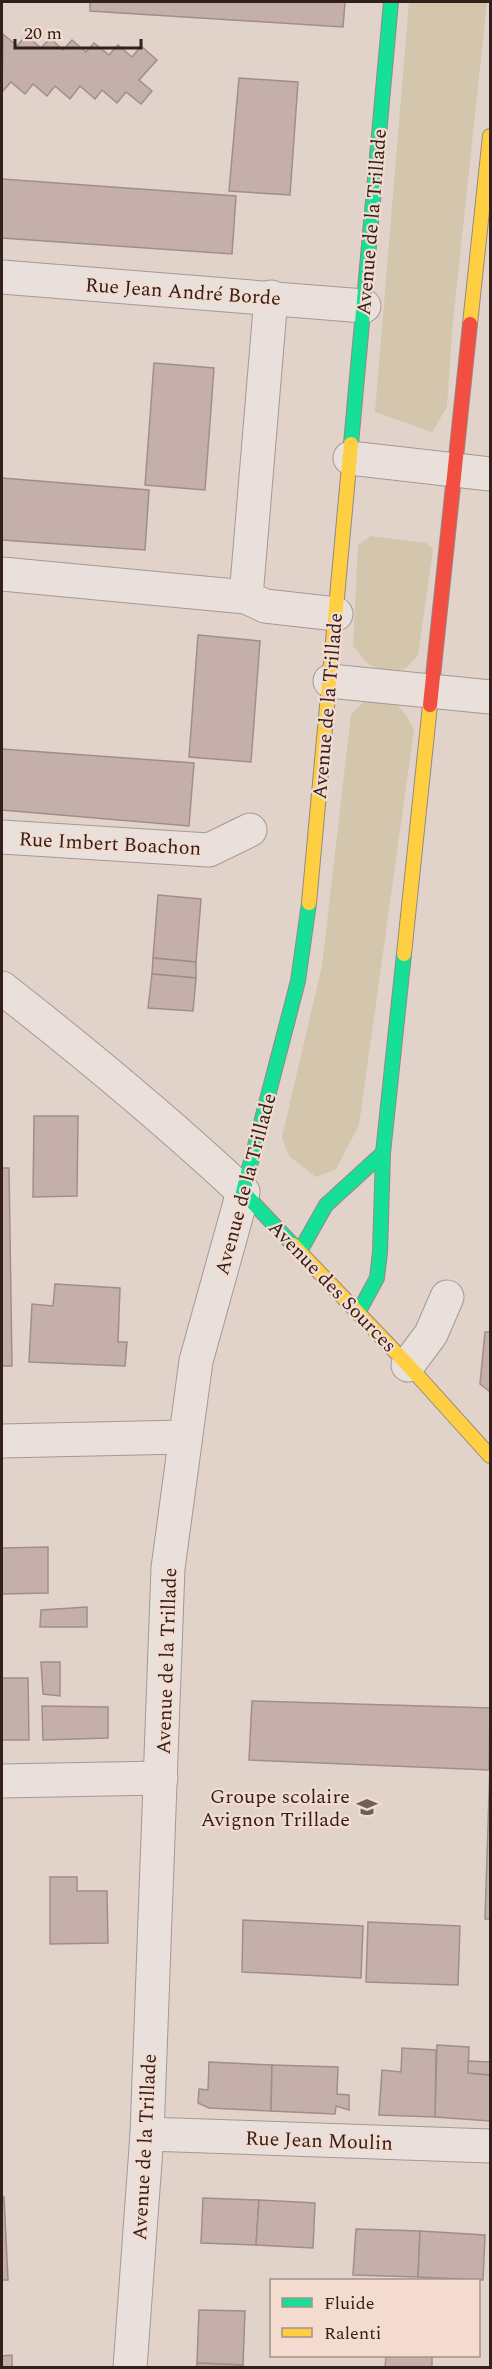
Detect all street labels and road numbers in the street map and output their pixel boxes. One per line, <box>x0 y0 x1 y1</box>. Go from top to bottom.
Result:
street label: Avenue de la Trillade <box>349 128 395 317</box>
street label: Rue Jean André Borde <box>84 270 282 314</box>
street label: Avenue de la Trillade <box>305 612 351 801</box>
street label: Rue Imbert Boachon <box>18 824 202 864</box>
street label: Avenue de la Trillade <box>207 1090 285 1278</box>
street label: Avenue des Sources <box>261 1214 404 1360</box>
street label: Avenue de la Trillade <box>149 1567 185 1755</box>
street label: Avenue de la Trillade <box>125 2053 165 2241</box>
street label: Rue Jean Moulin <box>245 2123 393 2159</box>

